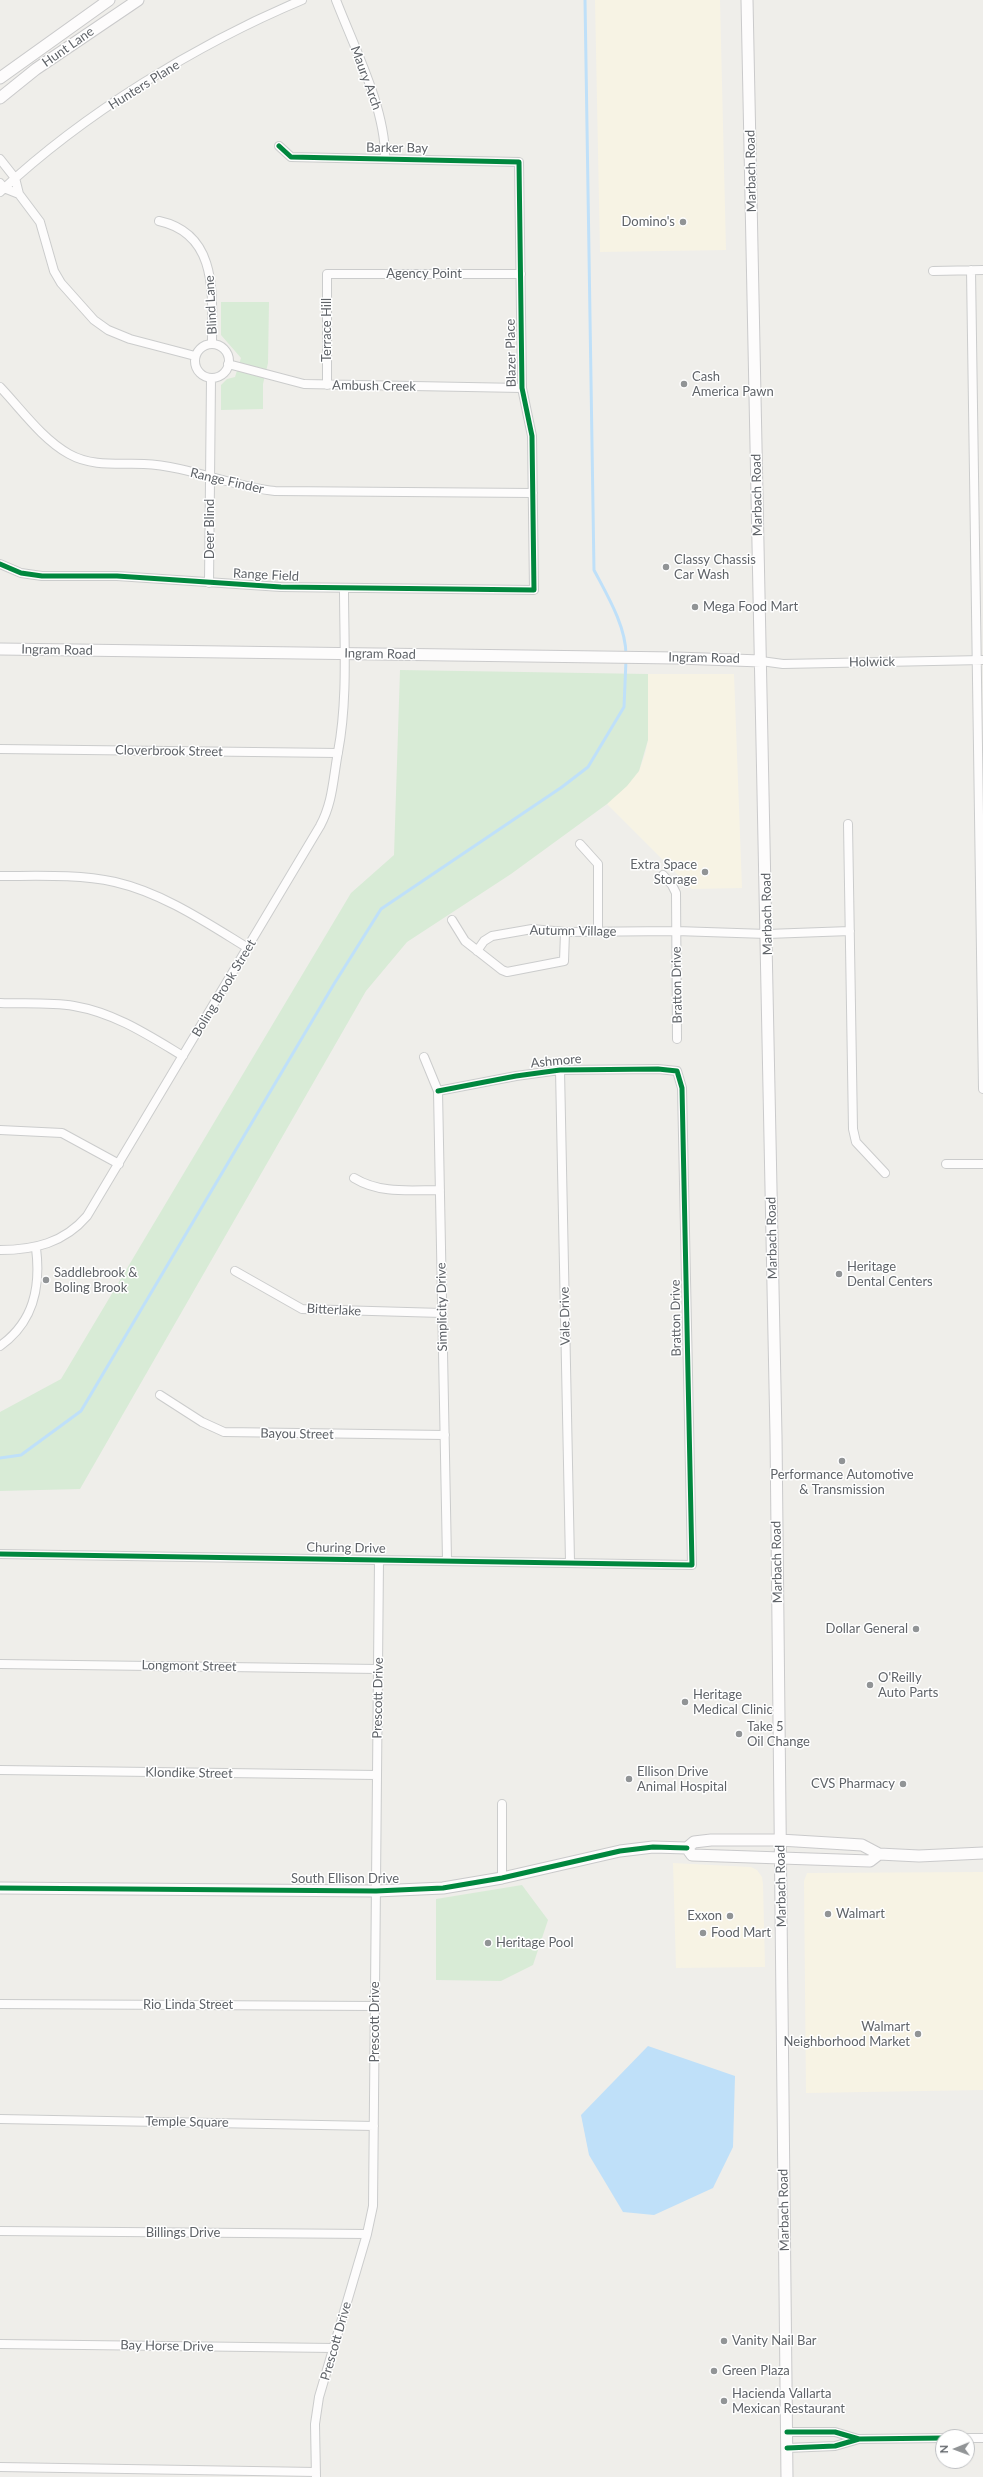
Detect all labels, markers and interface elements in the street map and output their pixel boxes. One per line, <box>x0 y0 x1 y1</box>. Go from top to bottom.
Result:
street label: Hunt Lane <box>39 24 97 70</box>
street label: Maury Arch <box>347 44 385 112</box>
street label: Hunters Plane <box>106 57 182 113</box>
street label: Marbach Road <box>742 130 760 212</box>
street label: Barker Bay <box>366 140 428 156</box>
place label: Domino's <box>621 214 675 230</box>
marker: Domino's <box>678 217 688 227</box>
street label: Agency Point <box>386 266 462 282</box>
street label: Blind Lane <box>202 275 220 335</box>
street label: Terrace Hill <box>319 298 335 362</box>
street label: Blazer Place <box>503 319 519 387</box>
place label: Cash America Pawn <box>692 369 774 400</box>
street label: Ambush Creek <box>332 377 416 395</box>
marker: Cash America Pawn <box>679 379 689 389</box>
street label: Marbach Road <box>748 454 766 536</box>
street label: Range Finder <box>189 465 265 497</box>
street label: Deer Blind <box>202 499 218 559</box>
place label: Classy Chassis Car Wash <box>674 552 756 583</box>
marker: Classy Chassis Car Wash <box>661 562 671 572</box>
street label: Range Field <box>233 565 299 585</box>
place label: Mega Food Mart <box>703 599 798 615</box>
marker: Mega Food Mart <box>690 602 700 612</box>
street label: Ingram Road <box>21 642 93 658</box>
street label: Ingram Road <box>344 646 416 662</box>
street label: Ingram Road <box>668 650 740 666</box>
street label: Holwick <box>849 654 895 670</box>
street label: Cloverbrook Street <box>115 742 223 760</box>
place label: Extra Space Storage <box>630 857 697 888</box>
marker: Extra Space Storage <box>700 867 710 877</box>
street label: Marbach Road <box>758 873 776 955</box>
street label: Autumn Village <box>529 922 617 940</box>
street label: Boling Brook Street <box>189 936 259 1040</box>
street label: Bratton Drive <box>669 946 685 1024</box>
street label: Ashmore <box>530 1051 582 1071</box>
street label: Marbach Road <box>763 1197 781 1279</box>
place label: Heritage Dental Centers <box>847 1259 933 1290</box>
street label: Simplicity Drive <box>433 1262 451 1352</box>
place label: Saddlebrook & Boling Brook <box>54 1265 138 1296</box>
marker: Heritage Dental Centers <box>834 1269 844 1279</box>
marker: Saddlebrook & Boling Brook <box>41 1275 51 1285</box>
street label: Bratton Drive <box>668 1279 684 1357</box>
street label: Vale Drive <box>557 1287 573 1345</box>
street label: Bitterlake <box>306 1301 362 1319</box>
street label: Bayou Street <box>260 1426 334 1442</box>
marker: Performance Automotive & Transmission <box>837 1456 847 1466</box>
place label: Performance Automotive & Transmission <box>770 1467 914 1498</box>
street label: Marbach Road <box>768 1521 786 1603</box>
street label: Churing Drive <box>306 1540 386 1556</box>
place label: Dollar General <box>826 1621 908 1637</box>
marker: Dollar General <box>911 1624 921 1634</box>
street label: Longmont Street <box>141 1657 237 1675</box>
street label: Prescott Drive <box>369 1657 387 1739</box>
place label: O'Reilly Auto Parts <box>878 1670 938 1701</box>
marker: O'Reilly Auto Parts <box>865 1680 875 1690</box>
place label: Heritage Medical Clinic <box>693 1687 773 1718</box>
marker: Heritage Medical Clinic <box>680 1697 690 1707</box>
place label: Take 5 Oil Change <box>747 1719 810 1750</box>
marker: Take 5 Oil Change <box>734 1729 744 1739</box>
street label: Klondike Street <box>145 1764 233 1782</box>
place label: Ellison Drive Animal Hospital <box>637 1764 727 1795</box>
marker: Ellison Drive Animal Hospital <box>624 1774 634 1784</box>
place label: CVS Pharmacy <box>811 1776 895 1792</box>
marker: CVS Pharmacy <box>898 1779 908 1789</box>
street label: Marbach Road <box>772 1845 790 1927</box>
street label: South Ellison Drive <box>291 1871 399 1887</box>
place label: Walmart <box>836 1906 885 1922</box>
place label: Exxon <box>687 1908 722 1924</box>
marker: Walmart <box>823 1909 833 1919</box>
marker: Exxon <box>725 1911 735 1921</box>
place label: Food Mart <box>711 1925 771 1941</box>
marker: Food Mart <box>698 1928 708 1938</box>
place label: Heritage Pool <box>496 1935 574 1951</box>
marker: Heritage Pool <box>483 1938 493 1948</box>
street label: Prescott Drive <box>367 1981 383 2063</box>
street label: Rio Linda Street <box>143 1997 233 2013</box>
place label: Walmart Neighborhood Market <box>784 2019 910 2050</box>
marker: Walmart Neighborhood Market <box>913 2029 923 2039</box>
street label: Temple Square <box>145 2113 229 2131</box>
street label: Marbach Road <box>775 2169 793 2251</box>
street label: Billings Drive <box>146 2225 220 2241</box>
street label: Prescott Drive <box>317 2300 355 2382</box>
place label: Vanity Nail Bar <box>732 2333 817 2349</box>
marker: Vanity Nail Bar <box>719 2336 729 2346</box>
street label: Bay Horse Drive <box>120 2337 214 2355</box>
place label: Green Plaza <box>722 2363 790 2379</box>
marker: Green Plaza <box>709 2366 719 2376</box>
place label: Hacienda Vallarta Mexican Restaurant <box>732 2386 845 2417</box>
marker: Hacienda Vallarta Mexican Restaurant <box>719 2396 729 2406</box>
north arrow <box>935 2429 975 2469</box>
text: N <box>937 2445 950 2454</box>

